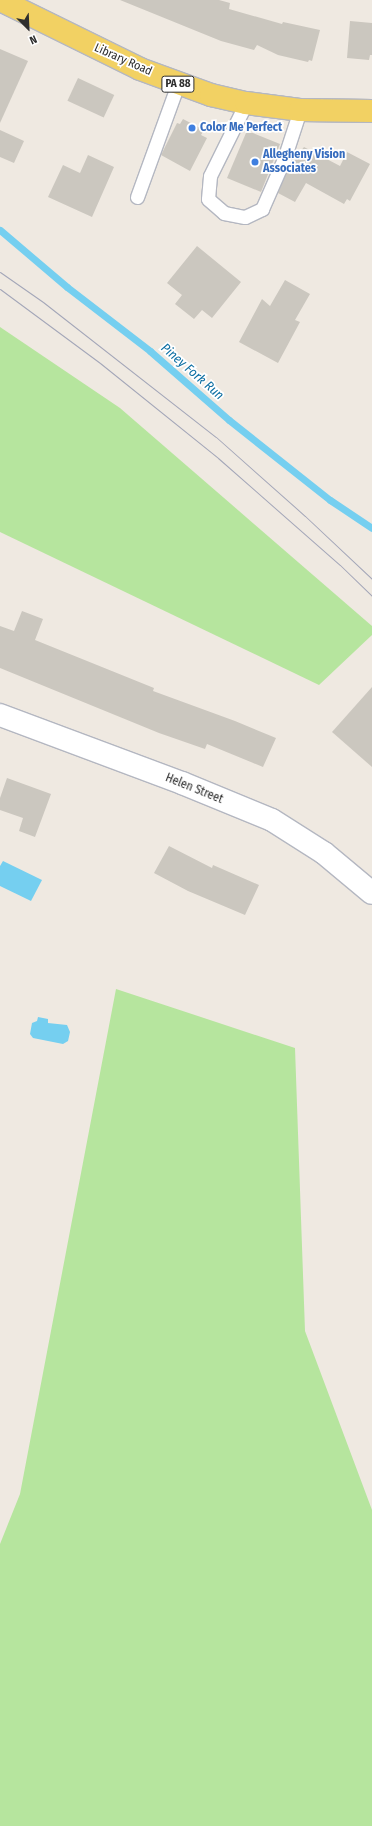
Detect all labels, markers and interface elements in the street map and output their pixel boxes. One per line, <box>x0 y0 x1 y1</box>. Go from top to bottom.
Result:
north arrow <box>8 8 48 48</box>
text: N <box>27 32 39 47</box>
street label: Library Road <box>92 41 154 79</box>
road number: PA 88 <box>161 75 195 93</box>
place label: Color Me Perfect <box>200 121 282 135</box>
marker: Color Me Perfect <box>187 123 197 133</box>
place label: Allegheny Vision Associates <box>263 148 345 176</box>
marker: Allegheny Vision Associates <box>250 157 260 167</box>
water label: Piney Fork Run <box>157 340 227 404</box>
street label: Helen Street <box>163 771 225 807</box>

